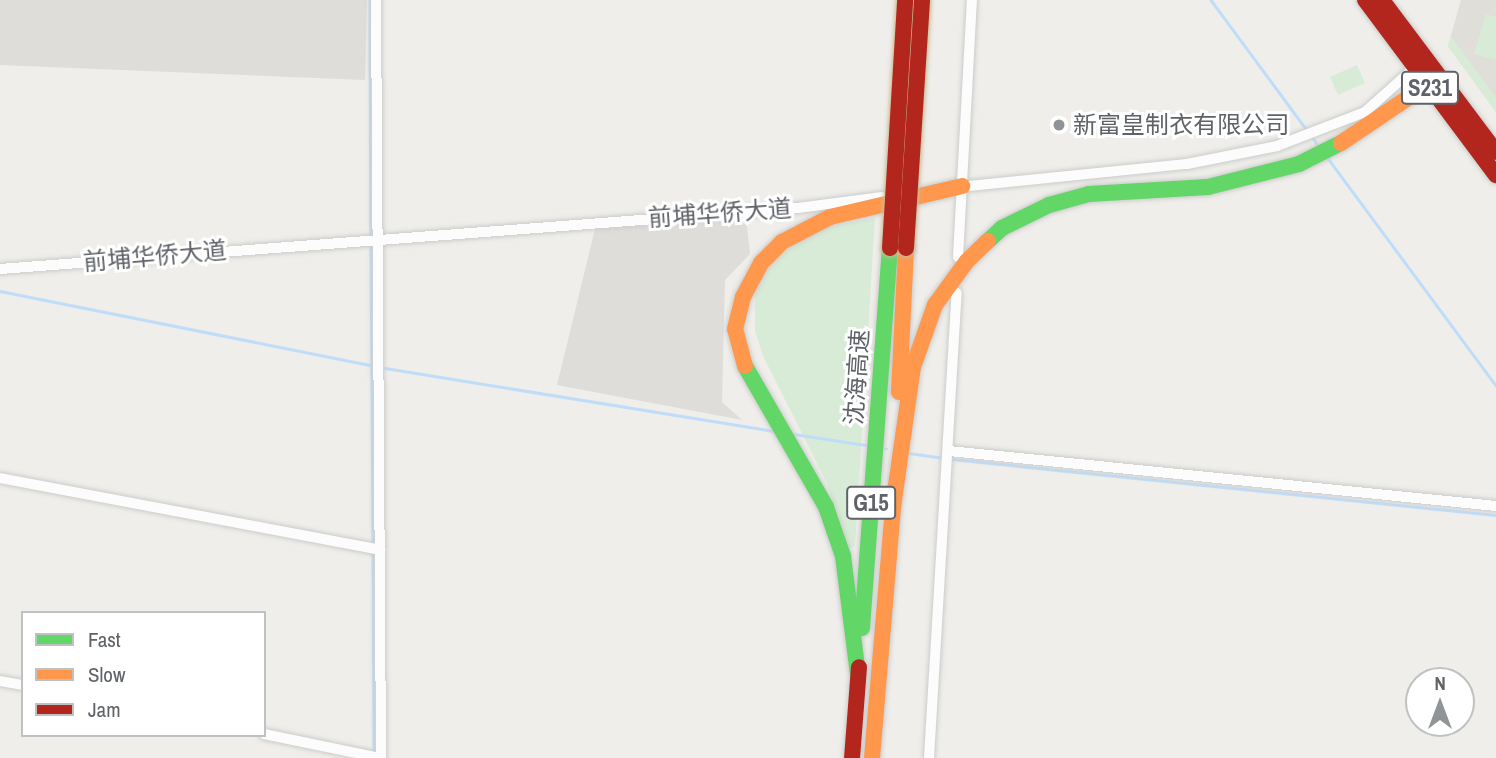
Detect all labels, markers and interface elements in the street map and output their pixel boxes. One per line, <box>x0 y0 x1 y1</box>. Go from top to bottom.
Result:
road number: S231 <box>1400 68 1460 108</box>
place label: 新富皇制衣有限公司 <box>1073 111 1289 139</box>
marker: 新富皇制衣有限公司 <box>1051 117 1067 133</box>
street label: 前埔华侨大道 <box>647 194 793 232</box>
street label: 前埔华侨大道 <box>82 235 228 277</box>
street label: 沈海高速 <box>839 328 875 426</box>
road number: G15 <box>845 484 897 523</box>
legend <box>21 611 266 737</box>
text: Fast <box>88 625 121 654</box>
text: Slow <box>88 660 125 689</box>
north arrow <box>1405 667 1475 737</box>
text: N <box>1434 670 1446 696</box>
text: Jam <box>88 695 121 724</box>

